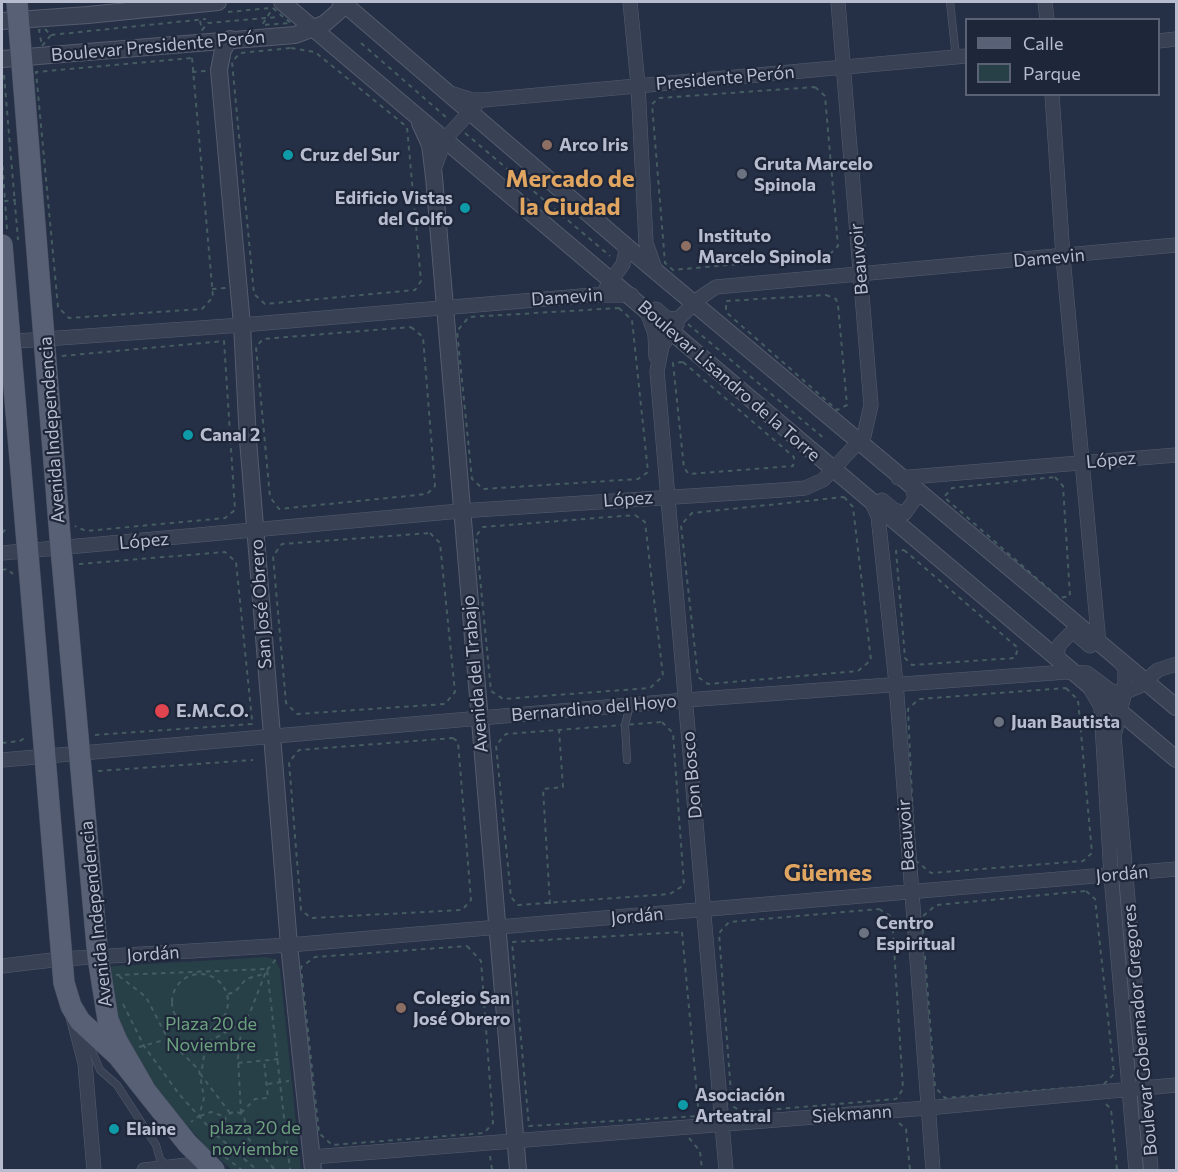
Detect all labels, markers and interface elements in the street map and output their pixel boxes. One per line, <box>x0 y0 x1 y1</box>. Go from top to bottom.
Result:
legend <box>965 18 1160 96</box>
street label: Boulevar Presidente Perón <box>50 26 266 66</box>
text: Calle <box>1023 32 1063 54</box>
street label: Presidente Perón <box>655 61 795 95</box>
text: Parque <box>1023 62 1081 84</box>
place label: Arco Iris <box>559 134 629 156</box>
marker: Arco Iris <box>540 138 554 152</box>
place label: Cruz del Sur <box>300 144 400 166</box>
marker: Cruz del Sur <box>281 148 295 162</box>
place label: Gruta Marcelo Spinola <box>754 153 873 195</box>
district label: Mercado de la Ciudad <box>505 165 635 221</box>
marker: Gruta Marcelo Spinola <box>735 167 749 181</box>
place label: Edificio Vistas del Golfo <box>335 187 453 230</box>
marker: Edificio Vistas del Golfo <box>458 201 472 215</box>
street label: Beauvoir <box>845 222 873 296</box>
place label: Instituto Marcelo Spinola <box>698 225 831 268</box>
marker: Instituto Marcelo Spinola <box>679 239 693 253</box>
street label: Damevin <box>1012 244 1086 272</box>
street label: Damevin <box>530 284 604 310</box>
street label: Boulevar Lisandro de la Torre <box>633 296 825 466</box>
street label: Avenida Independencia <box>35 336 69 524</box>
place label: Canal 2 <box>200 424 260 446</box>
marker: Canal 2 <box>181 428 195 442</box>
street label: López <box>1085 447 1137 473</box>
street label: López <box>602 486 654 512</box>
street label: López <box>118 528 170 554</box>
street label: San José Obrero <box>246 538 276 670</box>
street label: Avenida del Trabajo <box>457 594 493 754</box>
street label: Bernardino del Hoyo <box>510 690 678 726</box>
place label: E.M.C.O. <box>176 700 249 722</box>
marker: E.M.C.O. <box>153 702 171 720</box>
place label: Juan Bautista <box>1011 711 1120 733</box>
marker: Juan Bautista <box>992 715 1006 729</box>
street label: Don Bosco <box>677 730 707 820</box>
street label: Beauvoir <box>893 798 919 872</box>
street label: Avenida Independencia <box>75 820 117 1008</box>
district label: Güemes <box>784 859 872 887</box>
street label: Jordán <box>1095 861 1149 887</box>
street label: Jordán <box>610 903 664 929</box>
street label: Boulevar Gobernador Gregores <box>1118 903 1162 1157</box>
place label: Centro Espiritual <box>876 912 955 954</box>
marker: Centro Espiritual <box>857 926 871 940</box>
street label: Jordán <box>126 941 180 967</box>
place label: Colegio San José Obrero <box>413 987 511 1030</box>
marker: Colegio San José Obrero <box>394 1001 408 1015</box>
park label: Plaza 20 de Noviembre <box>165 1013 257 1056</box>
place label: Asociación Arteatral <box>695 1084 785 1126</box>
marker: Asociación Arteatral <box>676 1098 690 1112</box>
street label: Siekmann <box>811 1100 893 1128</box>
park label: plaza 20 de noviembre <box>209 1117 301 1160</box>
place label: Elaine <box>126 1118 176 1140</box>
marker: Elaine <box>107 1122 121 1136</box>

